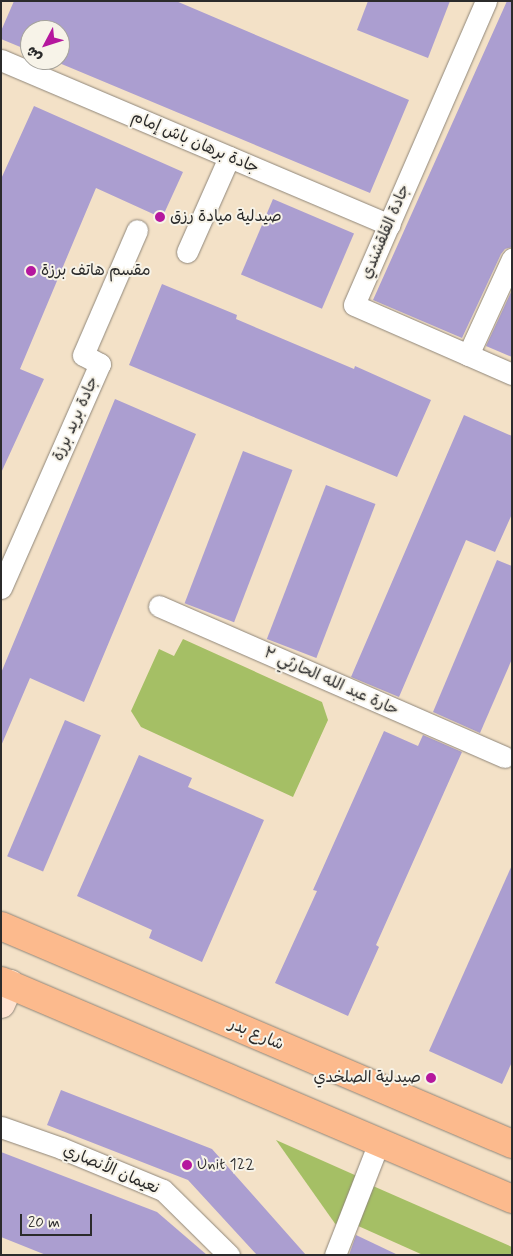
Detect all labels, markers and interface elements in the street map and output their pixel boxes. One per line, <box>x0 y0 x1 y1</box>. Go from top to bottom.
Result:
north arrow <box>20 20 70 70</box>
text: ش <box>22 42 46 66</box>
street label: جادة برهان باش إمام <box>129 108 261 178</box>
street label: جادة القلقشندي <box>357 182 415 282</box>
place label: صيدلية ميادة رزق <box>170 207 282 227</box>
marker: صيدلية ميادة رزق <box>154 211 166 223</box>
place label: مقسم هاتف برزة <box>41 261 151 281</box>
marker: مقسم هاتف برزة <box>25 265 37 277</box>
street label: جادة بريد برزة <box>49 374 103 464</box>
street label: حارة عبد الله الحارثي ٣ <box>261 644 401 720</box>
street label: شارع بدر <box>226 1015 286 1055</box>
place label: صيدلية الصلخدي <box>313 1068 421 1088</box>
marker: صيدلية الصلخدي <box>425 1072 437 1084</box>
street label: نعيمان الأنصاري <box>60 1141 162 1199</box>
place label: Unit 122 <box>197 1155 255 1175</box>
marker: Unit 122 <box>181 1159 193 1171</box>
scale bar <box>22 1204 95 1236</box>
text: 20 m <box>28 1213 60 1233</box>

